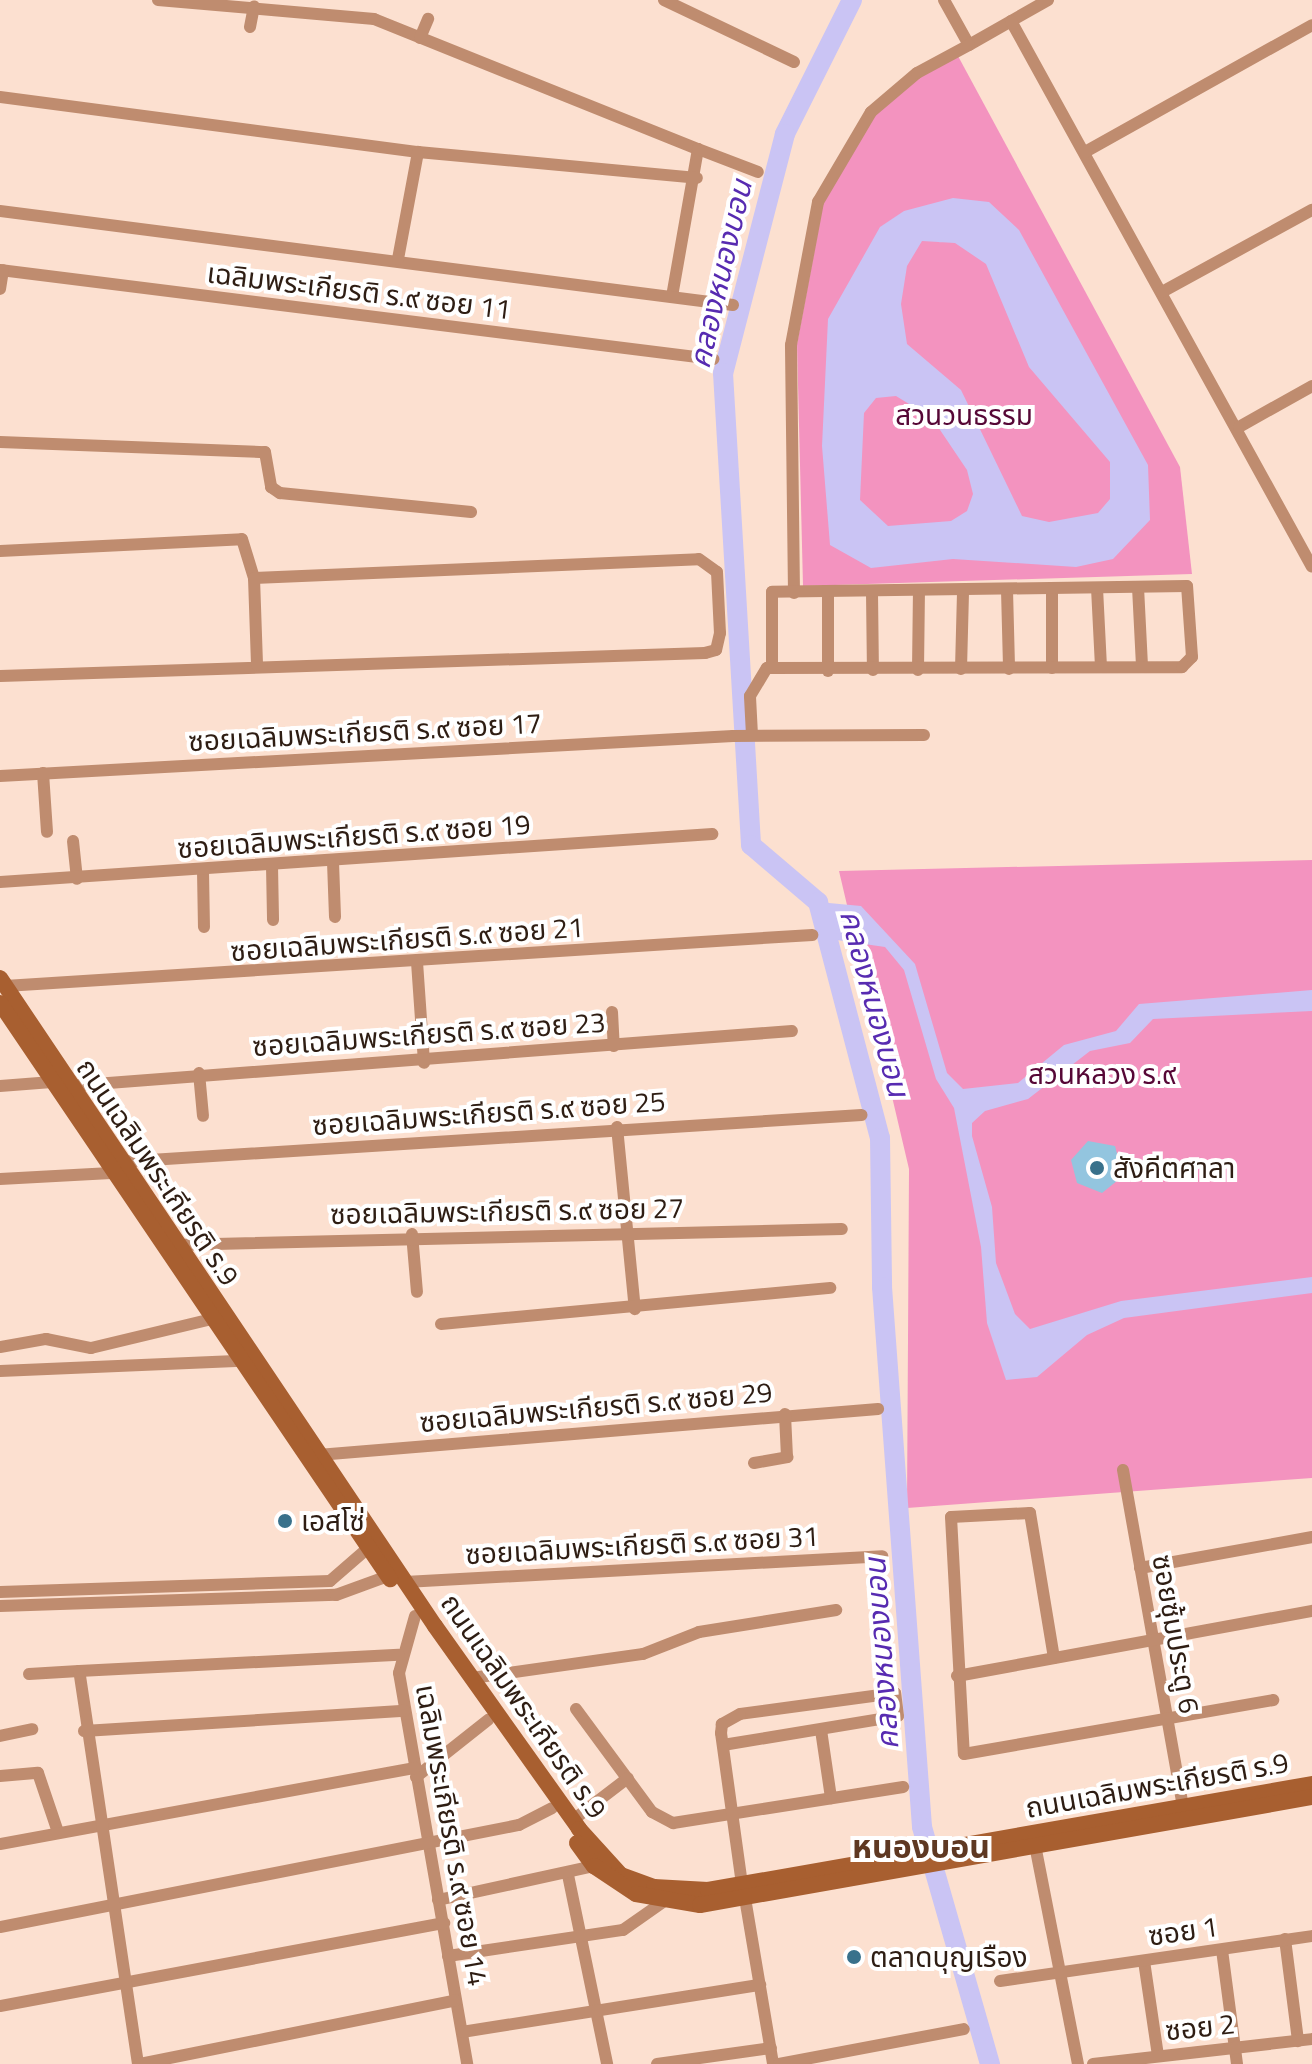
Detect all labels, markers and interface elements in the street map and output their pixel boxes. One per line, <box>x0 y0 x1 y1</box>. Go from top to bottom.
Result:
water label: คลองหนองบอน <box>681 176 759 372</box>
street label: เฉลิมพระเกียรติ ร.๙ ซอย 11 <box>205 256 513 326</box>
park label: สวนวนธรรม <box>895 398 1033 432</box>
street label: ซอยเฉลิมพระเกียรติ ร.๙ ซอย 17 <box>187 706 543 758</box>
street label: ซอยเฉลิมพระเกียรติ ร.๙ ซอย 19 <box>176 807 532 865</box>
water label: คลองหนองบอน <box>833 906 917 1100</box>
street label: ซอยเฉลิมพระเกียรติ ร.๙ ซอย 21 <box>229 910 585 968</box>
street label: ซอยเฉลิมพระเกียรติ ร.๙ ซอย 23 <box>251 1005 607 1063</box>
street label: ถนนเฉลิมพระเกียรติ ร.9 <box>70 1052 246 1292</box>
park label: สวนหลวง ร.๙ <box>1028 1057 1176 1091</box>
street label: ซอยเฉลิมพระเกียรติ ร.๙ ซอย 25 <box>311 1084 667 1142</box>
place label: สังคีตศาลา <box>1113 1151 1235 1185</box>
marker: สังคีตศาลา <box>1088 1159 1106 1177</box>
street label: ซอยเฉลิมพระเกียรติ ร.๙ ซอย 27 <box>330 1191 684 1231</box>
street label: ซอยเฉลิมพระเกียรติ ร.๙ ซอย 29 <box>418 1375 774 1439</box>
place label: เอสโซ่ <box>301 1504 365 1538</box>
marker: เอสโซ่ <box>276 1512 294 1530</box>
street label: ซอยเฉลิมพระเกียรติ ร.๙ ซอย 31 <box>464 1519 820 1571</box>
street label: ซอยซุ้มประตู 6 <box>1145 1552 1207 1716</box>
water label: คลองหนองบอน <box>856 1557 906 1751</box>
street label: ถนนเฉลิมพระเกียรติ ร.9 <box>434 1587 614 1825</box>
street label: เฉลิมพระเกียรติ ร.๙ ซอย 14 <box>409 1682 495 1988</box>
street label: ถนนเฉลิมพระเกียรติ ร.9 <box>1023 1745 1291 1825</box>
district label: หนองบอน <box>852 1827 990 1865</box>
street label: ซอย 1 <box>1146 1909 1220 1953</box>
place label: ตลาดบุญเรือง <box>870 1940 1028 1974</box>
marker: ตลาดบุญเรือง <box>845 1948 863 1966</box>
street label: ซอย 2 <box>1163 2007 1237 2047</box>

